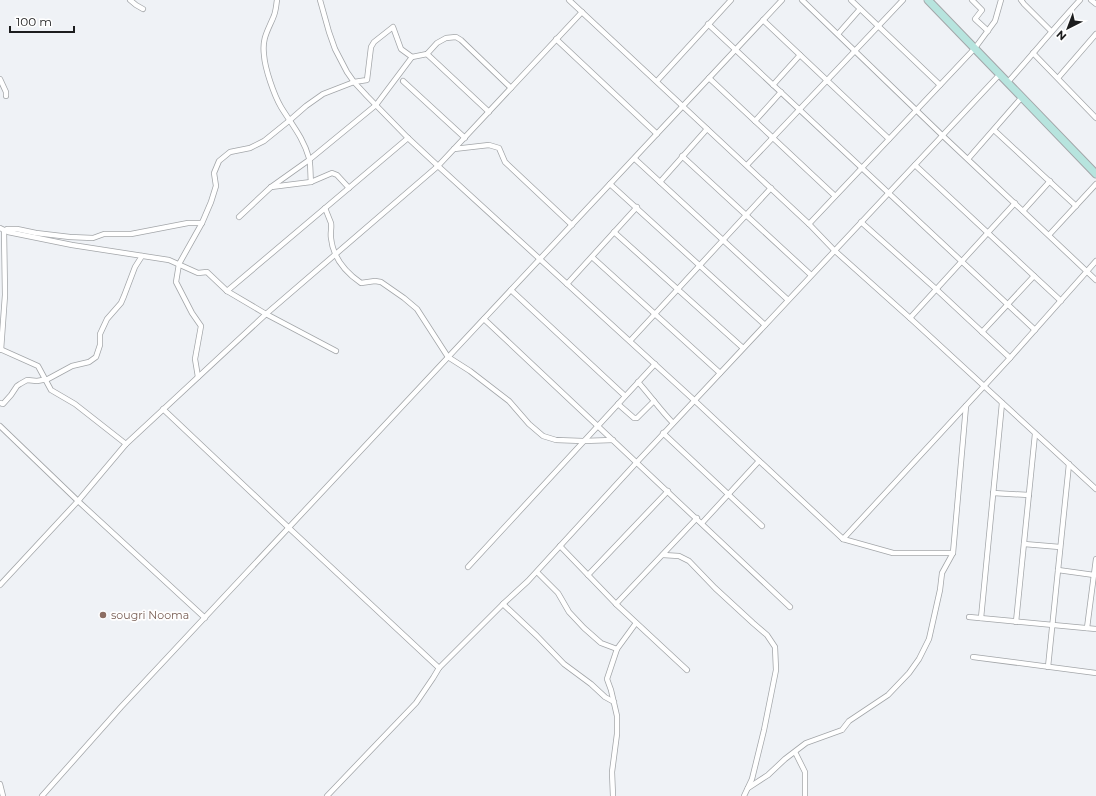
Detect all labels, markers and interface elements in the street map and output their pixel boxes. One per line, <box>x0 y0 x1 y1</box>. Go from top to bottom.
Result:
scale bar <box>10 8 74 34</box>
north arrow <box>1048 8 1088 48</box>
text: 100 m <box>16 14 52 29</box>
text: N <box>1053 27 1069 44</box>
place label: sougri Nooma <box>111 608 189 622</box>
marker: sougri Nooma <box>98 610 108 620</box>

